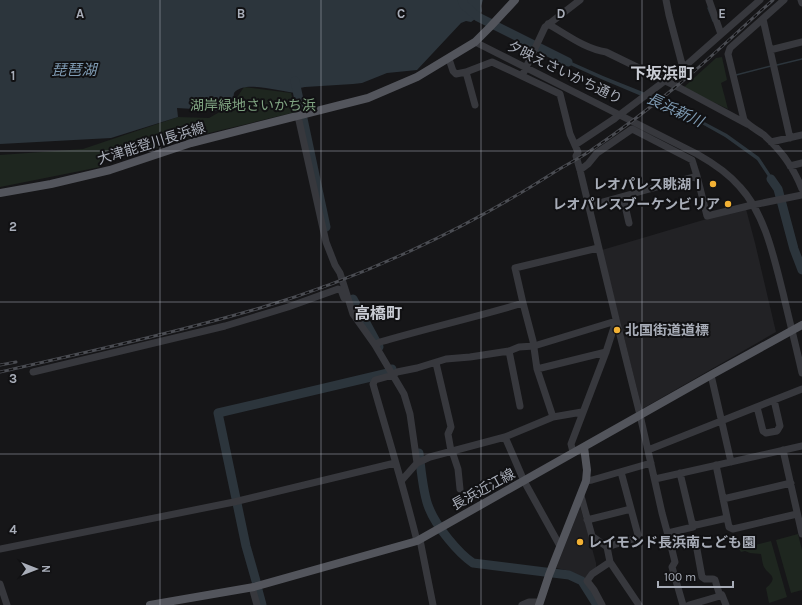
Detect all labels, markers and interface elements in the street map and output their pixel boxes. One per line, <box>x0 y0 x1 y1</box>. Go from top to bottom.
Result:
text: A <box>76 6 84 21</box>
text: B <box>237 6 245 21</box>
text: C <box>397 6 405 21</box>
text: D <box>557 6 566 21</box>
text: E <box>718 6 726 21</box>
street label: 夕映えさいかち通り <box>504 37 625 108</box>
water label: 琵琶湖 <box>51 61 98 79</box>
district label: 下坂浜町 <box>630 64 694 83</box>
text: 1 <box>11 68 15 83</box>
water label: 長浜新川 <box>644 89 708 132</box>
park label: 湖岸緑地さいかち浜 <box>190 97 316 114</box>
street label: 大津能登川長浜線 <box>95 119 207 168</box>
place label: レオパレス眺湖Ⅰ <box>593 176 705 193</box>
marker: レオパレス眺湖Ⅰ <box>708 179 718 189</box>
place label: レオパレスブーケンビリア <box>552 196 720 213</box>
marker: レオパレスブーケンビリア <box>723 199 733 209</box>
text: 2 <box>9 219 17 234</box>
district label: 高橋町 <box>354 304 402 323</box>
place label: 北国街道道標 <box>625 322 709 339</box>
marker: 北国街道道標 <box>612 325 622 335</box>
text: 3 <box>9 371 17 386</box>
street label: 長浜近江線 <box>449 465 518 514</box>
text: 4 <box>9 522 17 537</box>
place label: レイモンド長浜南こども園 <box>588 534 756 551</box>
marker: レイモンド長浜南こども園 <box>575 537 585 547</box>
north arrow <box>16 549 56 589</box>
scale bar <box>658 563 733 589</box>
text: N <box>39 565 52 573</box>
text: 100 m <box>664 570 696 584</box>

